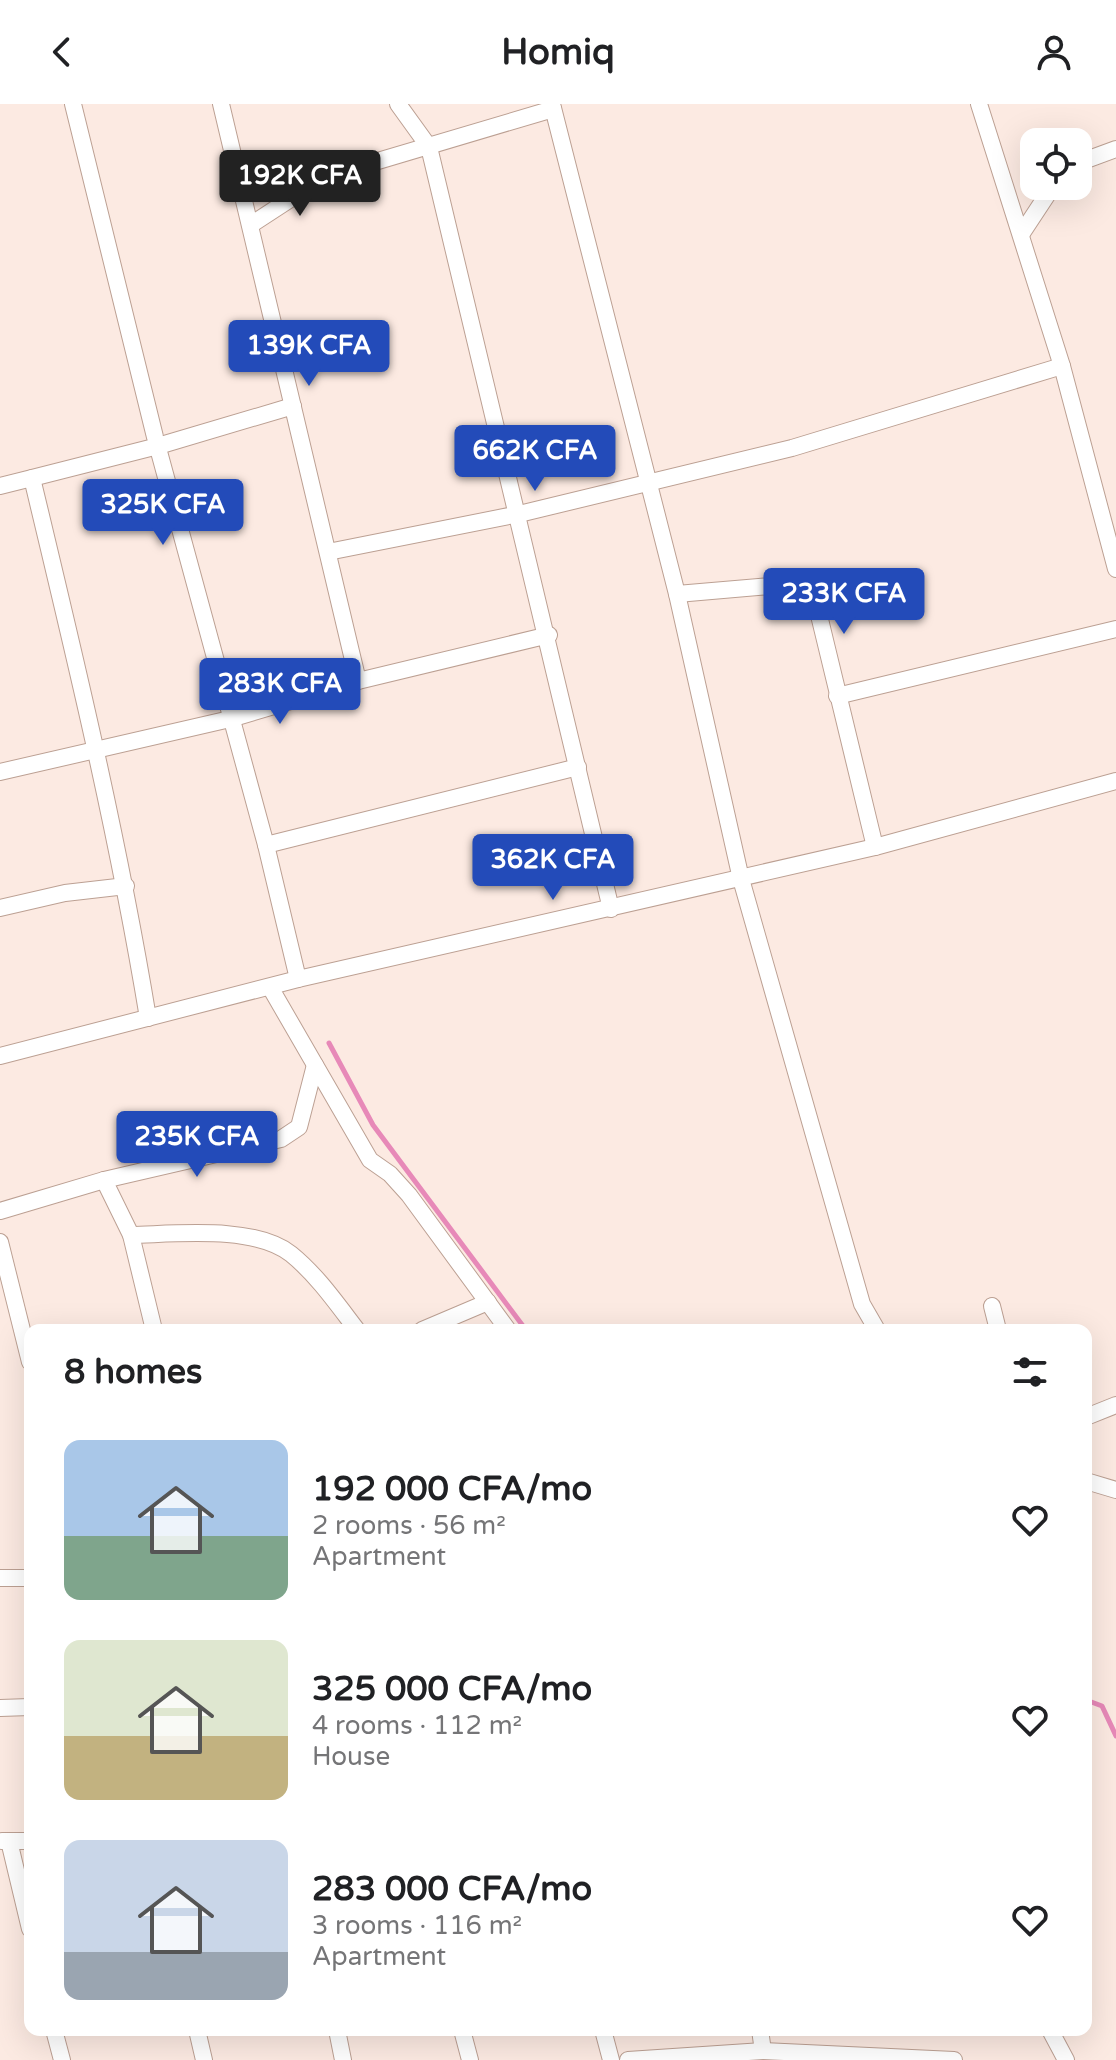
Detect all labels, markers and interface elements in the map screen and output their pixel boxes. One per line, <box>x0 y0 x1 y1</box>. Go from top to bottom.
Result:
icon: back <box>40 30 84 74</box>
icon: person <box>1032 30 1076 74</box>
text: Homiq <box>501 31 615 74</box>
map controls <box>1020 128 1092 200</box>
button: locate <box>1020 128 1092 200</box>
pin: 192K CFA <box>217 150 383 218</box>
text: 192K CFA <box>237 160 363 191</box>
pin: 139K CFA <box>226 320 392 388</box>
text: 139K CFA <box>246 330 372 361</box>
pin: 662K CFA <box>452 425 618 493</box>
text: 662K CFA <box>472 435 598 466</box>
pin: 325K CFA <box>80 479 246 547</box>
text: 325K CFA <box>100 489 226 520</box>
pin: 233K CFA <box>761 568 927 636</box>
text: 233K CFA <box>781 578 907 609</box>
pin: 283K CFA <box>197 658 363 726</box>
text: 283K CFA <box>217 668 343 699</box>
pin: 362K CFA <box>470 834 636 902</box>
text: 362K CFA <box>490 844 616 875</box>
pin: 235K CFA <box>114 1111 280 1179</box>
text: 235K CFA <box>134 1121 260 1152</box>
icon: filters <box>1008 1350 1052 1394</box>
text: 8 homes <box>64 1352 202 1393</box>
text: 192 000 CFA/mo <box>312 1469 592 1510</box>
icon: home <box>128 1472 224 1568</box>
icon: heart <box>1008 1498 1052 1542</box>
text: 2 rooms · 56 m² <box>312 1510 506 1541</box>
text: Apartment <box>312 1541 446 1572</box>
text: 325 000 CFA/mo <box>312 1669 592 1710</box>
icon: home <box>128 1672 224 1768</box>
icon: heart <box>1008 1698 1052 1742</box>
text: 4 rooms · 112 m² <box>312 1710 522 1741</box>
text: House <box>312 1741 390 1772</box>
text: 283 000 CFA/mo <box>312 1869 592 1910</box>
icon: home <box>128 1872 224 1968</box>
icon: heart <box>1008 1898 1052 1942</box>
text: 3 rooms · 116 m² <box>312 1910 522 1941</box>
text: Apartment <box>312 1941 446 1972</box>

